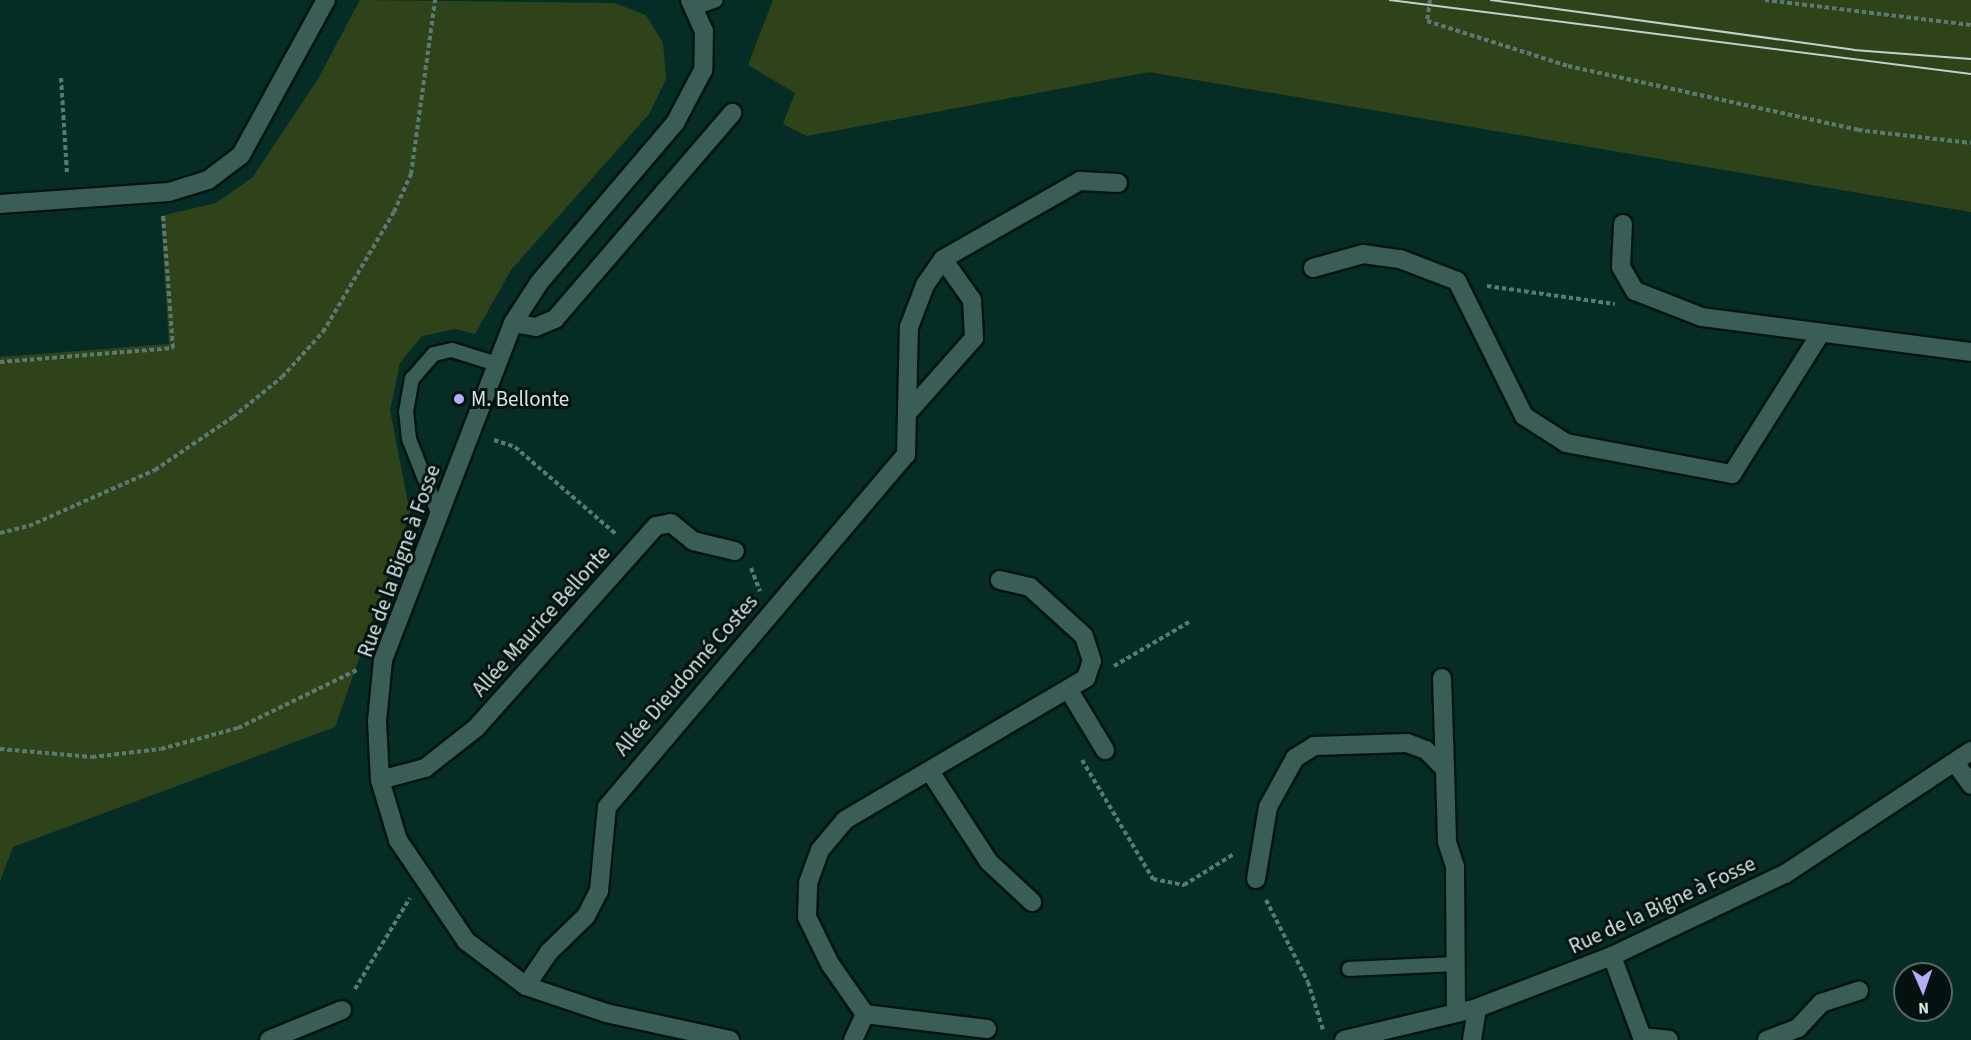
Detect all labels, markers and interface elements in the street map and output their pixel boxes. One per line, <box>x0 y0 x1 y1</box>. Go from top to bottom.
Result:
place label: M. Bellonte <box>471 386 569 412</box>
marker: M. Bellonte <box>452 392 466 406</box>
street label: Rue de la Bigne à Fosse <box>352 461 446 661</box>
street label: Allée Maurice Bellonte <box>467 540 615 702</box>
street label: Allée Dieudonné Costes <box>609 589 763 761</box>
street label: Rue de la Bigne à Fosse <box>1565 851 1759 959</box>
north arrow <box>1893 962 1953 1022</box>
text: N <box>1918 997 1929 1019</box>

